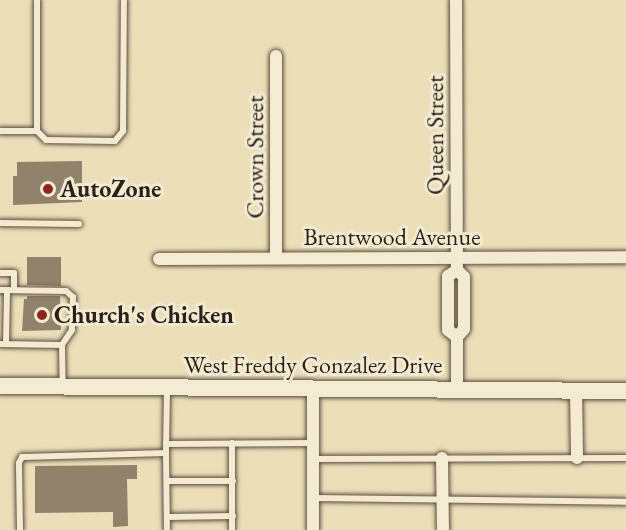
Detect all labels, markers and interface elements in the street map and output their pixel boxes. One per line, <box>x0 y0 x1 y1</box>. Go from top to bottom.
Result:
street label: Queen Street <box>421 75 449 195</box>
street label: Crown Street <box>241 95 269 219</box>
place label: AutoZone <box>60 175 161 203</box>
marker: AutoZone <box>41 182 55 196</box>
street label: Brentwood Avenue <box>303 223 481 251</box>
place label: Church's Chicken <box>54 301 234 329</box>
marker: Church's Chicken <box>35 308 49 322</box>
street label: West Freddy Gonzalez Drive <box>184 351 442 379</box>

